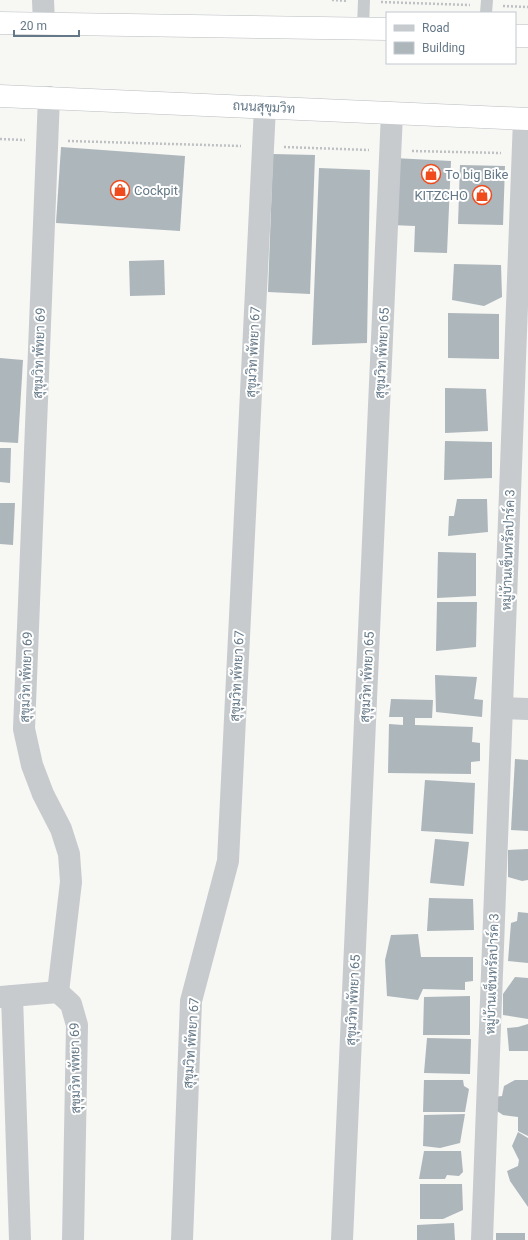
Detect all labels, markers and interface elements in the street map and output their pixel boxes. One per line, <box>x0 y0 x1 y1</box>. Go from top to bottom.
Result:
scale bar <box>14 12 79 38</box>
legend <box>386 12 516 64</box>
text: 20 m <box>20 19 47 33</box>
text: Road <box>422 21 450 35</box>
text: Building <box>422 41 465 55</box>
street label: ถนนสุขุมวิท <box>232 97 296 118</box>
shop icon: To big Bike <box>420 163 442 185</box>
place label: To big Bike <box>445 167 508 182</box>
shop icon: Cockpit <box>109 179 131 201</box>
place label: Cockpit <box>134 183 178 198</box>
shop icon: KITZCHO <box>471 184 493 206</box>
place label: KITZCHO <box>414 188 468 203</box>
street label: สุขุมวิท พัทยา 67 <box>242 306 265 398</box>
street label: สุขุมวิท พัทยา 69 <box>29 307 50 399</box>
street label: สุขุมวิท พัทยา 65 <box>371 307 394 399</box>
street label: หมู่บ้านเซ็นทรัลปาร์ค 3 <box>496 489 520 611</box>
street label: สุขุมวิท พัทยา 67 <box>226 630 249 722</box>
street label: สุขุมวิท พัทยา 69 <box>16 631 37 723</box>
street label: สุขุมวิท พัทยา 65 <box>356 631 379 723</box>
street label: หมู่บ้านเซ็นทรัลปาร์ค 3 <box>480 913 504 1035</box>
street label: สุขุมวิท พัทยา 65 <box>342 954 365 1046</box>
street label: สุขุมวิท พัทยา 67 <box>179 997 204 1089</box>
street label: สุขุมวิท พัทยา 69 <box>66 1022 85 1114</box>

